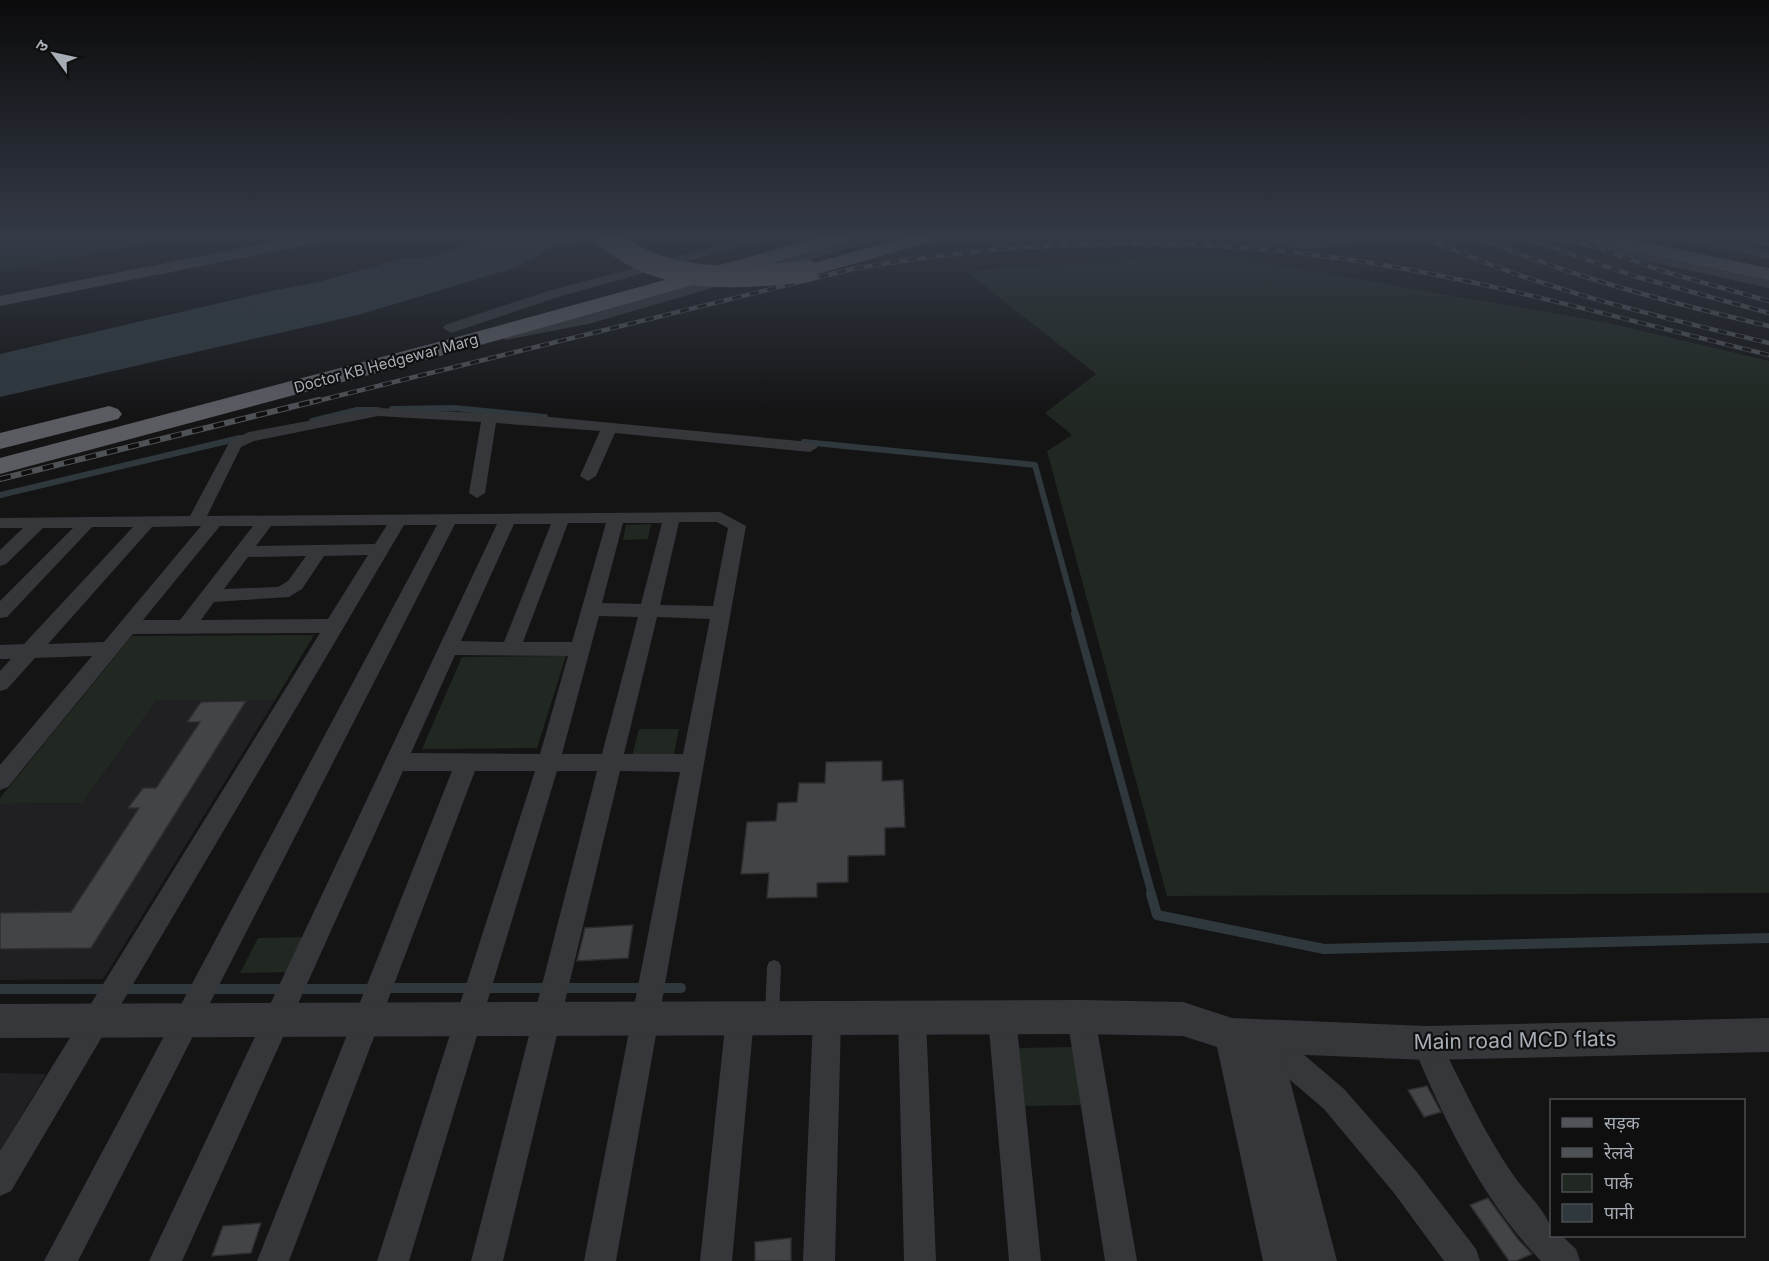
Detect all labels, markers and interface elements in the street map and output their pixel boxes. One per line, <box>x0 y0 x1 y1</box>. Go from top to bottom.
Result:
north arrow <box>24 24 84 84</box>
text: उ <box>30 36 53 55</box>
street label: Doctor KB Hedgewar Marg <box>292 329 480 397</box>
street label: Main road MCD flats <box>1413 1026 1617 1054</box>
legend <box>1550 1099 1745 1237</box>
text: सड़क <box>1604 1112 1641 1133</box>
text: रेलवे <box>1603 1142 1635 1163</box>
text: पार्क <box>1604 1172 1634 1193</box>
text: पानी <box>1604 1202 1634 1223</box>

